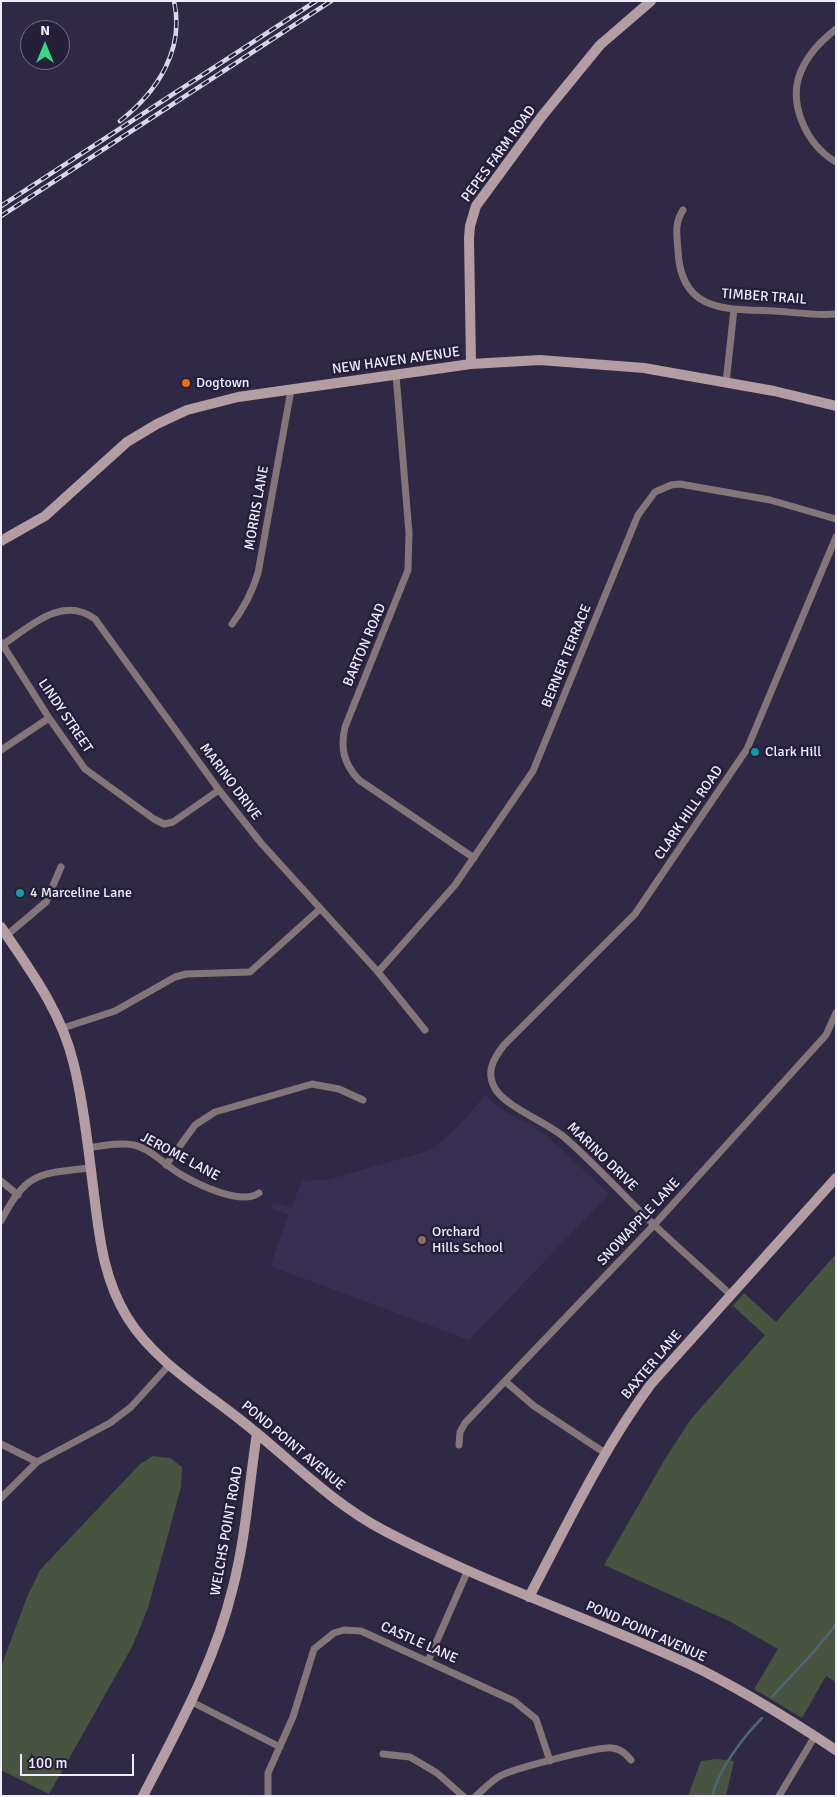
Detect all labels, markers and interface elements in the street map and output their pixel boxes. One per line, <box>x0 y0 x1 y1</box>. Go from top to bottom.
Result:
north arrow <box>20 20 70 70</box>
text: N <box>40 22 50 39</box>
street label: PEPES FARM ROAD <box>458 102 540 206</box>
street label: TIMBER TRAIL <box>721 286 807 308</box>
street label: NEW HAVEN AVENUE <box>331 344 461 378</box>
place label: Dogtown <box>196 375 249 391</box>
marker: Dogtown <box>180 377 192 389</box>
street label: MORRIS LANE <box>241 464 273 552</box>
street label: BARTON ROAD <box>340 601 390 689</box>
street label: BERNER TERRACE <box>539 602 595 710</box>
street label: LINDY STREET <box>34 676 96 756</box>
street label: MARINO DRIVE <box>196 740 264 824</box>
place label: Clark Hill <box>765 744 821 760</box>
marker: Clark Hill <box>749 746 761 758</box>
street label: CLARK HILL ROAD <box>651 763 727 863</box>
place label: 4 Marceline Lane <box>30 885 132 901</box>
marker: 4 Marceline Lane <box>14 887 26 899</box>
street label: MARINO DRIVE <box>563 1119 641 1195</box>
street label: JEROME LANE <box>138 1129 222 1185</box>
street label: SNOWAPPLE LANE <box>594 1175 684 1269</box>
place label: Orchard Hills School <box>432 1224 503 1256</box>
marker: Orchard Hills School <box>416 1234 428 1246</box>
street label: BAXTER LANE <box>618 1327 686 1403</box>
street label: POND POINT AVENUE <box>238 1398 348 1494</box>
street label: WELCHS POINT ROAD <box>207 1465 247 1597</box>
street label: POND POINT AVENUE <box>583 1598 709 1666</box>
street label: CASTLE LANE <box>378 1619 460 1667</box>
scale bar <box>22 1744 136 1776</box>
text: 100 m <box>28 1754 68 1772</box>

